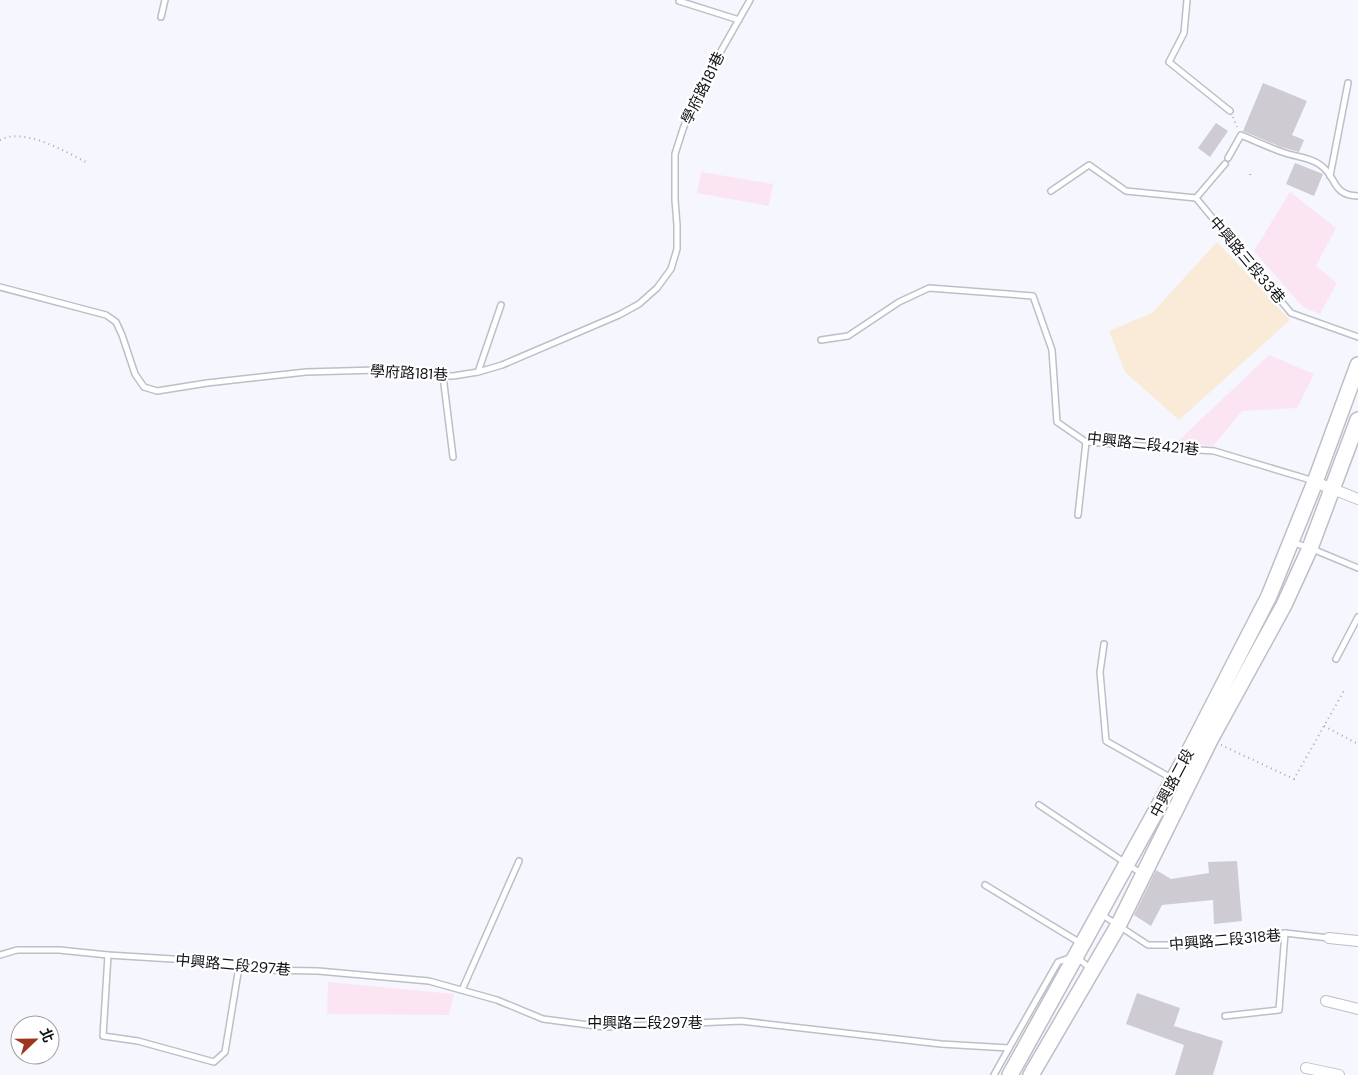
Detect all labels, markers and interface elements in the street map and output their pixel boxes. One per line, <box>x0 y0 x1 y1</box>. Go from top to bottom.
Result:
street label: 學府路181巷 <box>677 48 729 128</box>
street label: 中興路三段33巷 <box>1205 212 1289 308</box>
street label: 學府路181巷 <box>369 361 449 385</box>
street label: 中興路二段421巷 <box>1086 428 1200 460</box>
street label: 中興路二段 <box>1146 745 1198 821</box>
street label: 中興路二段318巷 <box>1168 925 1282 955</box>
street label: 中興路二段297巷 <box>175 950 291 980</box>
street label: 中興路二段297巷 <box>587 1013 703 1033</box>
north arrow <box>10 1015 60 1065</box>
text: 北 <box>36 1025 58 1045</box>

